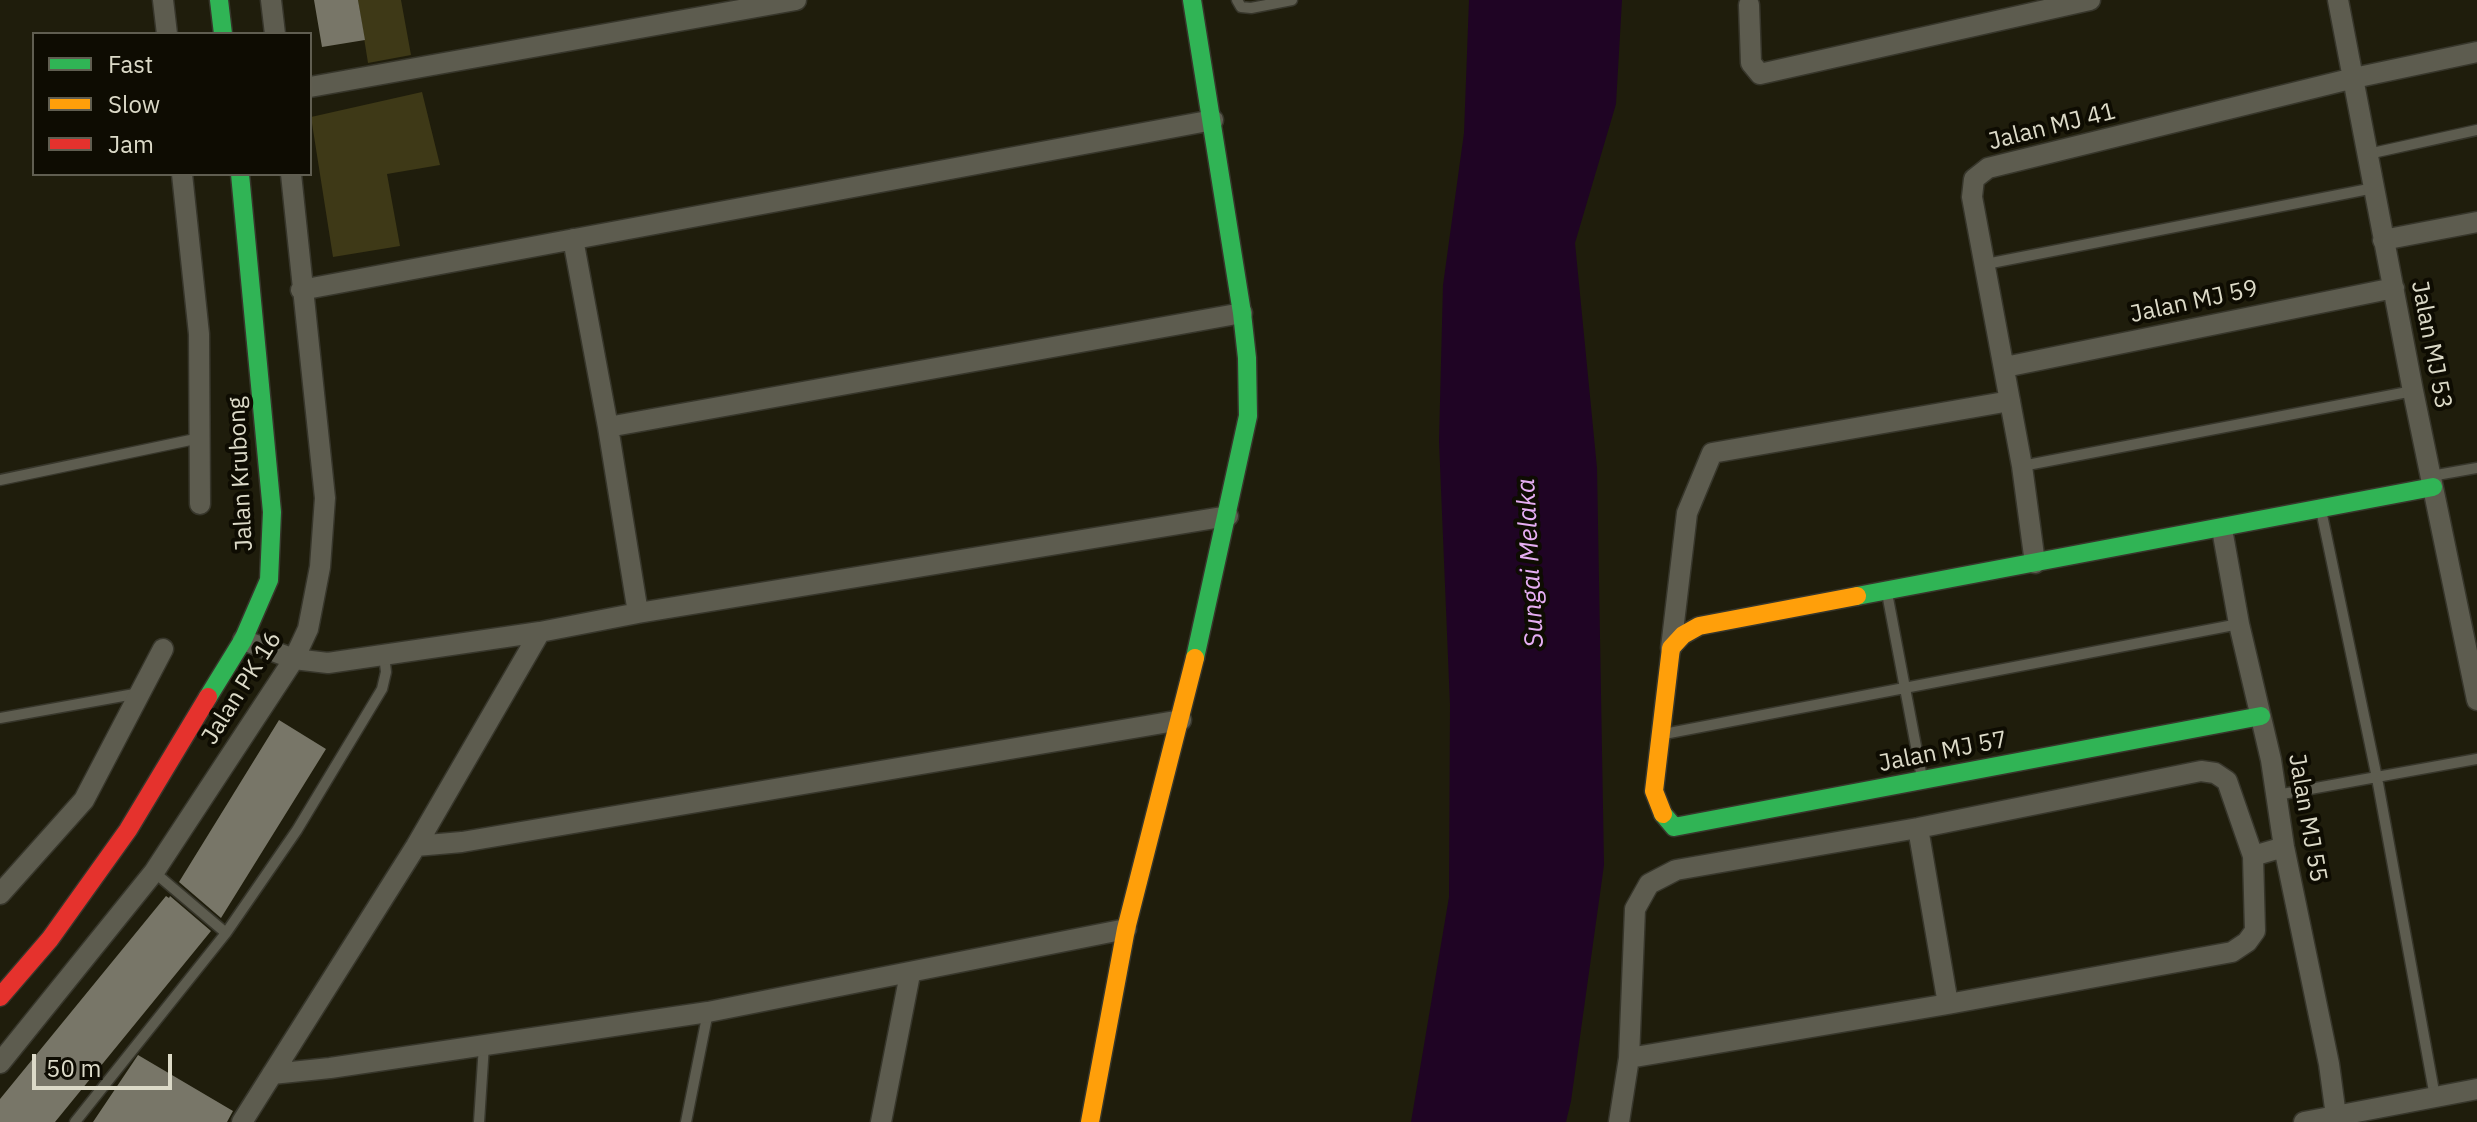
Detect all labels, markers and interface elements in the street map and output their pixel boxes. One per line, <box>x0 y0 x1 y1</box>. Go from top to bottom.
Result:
legend <box>32 32 312 176</box>
text: Fast <box>108 48 153 80</box>
text: Slow <box>108 88 160 120</box>
street label: Jalan MJ 41 <box>1986 97 2118 157</box>
text: Jam <box>108 128 154 160</box>
street label: Jalan MJ 59 <box>2127 274 2261 330</box>
street label: Jalan MJ 53 <box>2404 279 2458 411</box>
street label: Jalan Krubong <box>223 396 259 552</box>
water label: Sungai Melaka <box>1511 478 1551 648</box>
street label: Jalan PK 16 <box>196 626 288 750</box>
street label: Jalan MJ 57 <box>1877 725 2009 779</box>
street label: Jalan MJ 55 <box>2282 752 2332 884</box>
scale bar <box>36 1038 176 1088</box>
text: 50 m <box>46 1052 101 1084</box>

